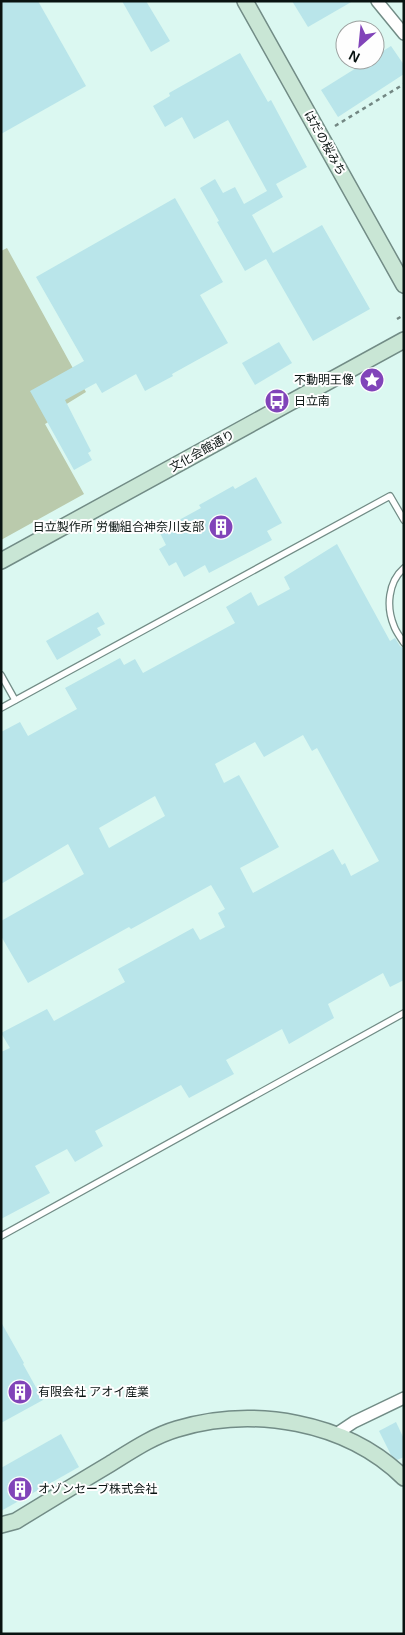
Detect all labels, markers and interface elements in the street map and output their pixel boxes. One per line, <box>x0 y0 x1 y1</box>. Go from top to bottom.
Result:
north arrow <box>335 20 385 70</box>
text: N <box>346 47 362 66</box>
street label: はだの桜みち <box>301 108 349 178</box>
place icon: 不動明王像 <box>359 367 385 393</box>
place label: 不動明王像 <box>294 373 354 387</box>
bus stop icon: 日立南 <box>264 388 290 414</box>
place label: 日立南 <box>294 394 330 408</box>
street label: 文化会館通り <box>167 427 237 475</box>
building icon: 日立製作所 労働組合神奈川支部 <box>208 514 234 540</box>
place label: 日立製作所 労働組合神奈川支部 <box>33 520 204 534</box>
building icon: 有限会社 アオイ産業 <box>7 1379 33 1405</box>
place label: 有限会社 アオイ産業 <box>38 1385 149 1399</box>
building icon: オゾンセーブ株式会社 <box>7 1476 33 1502</box>
place label: オゾンセーブ株式会社 <box>38 1482 157 1496</box>

